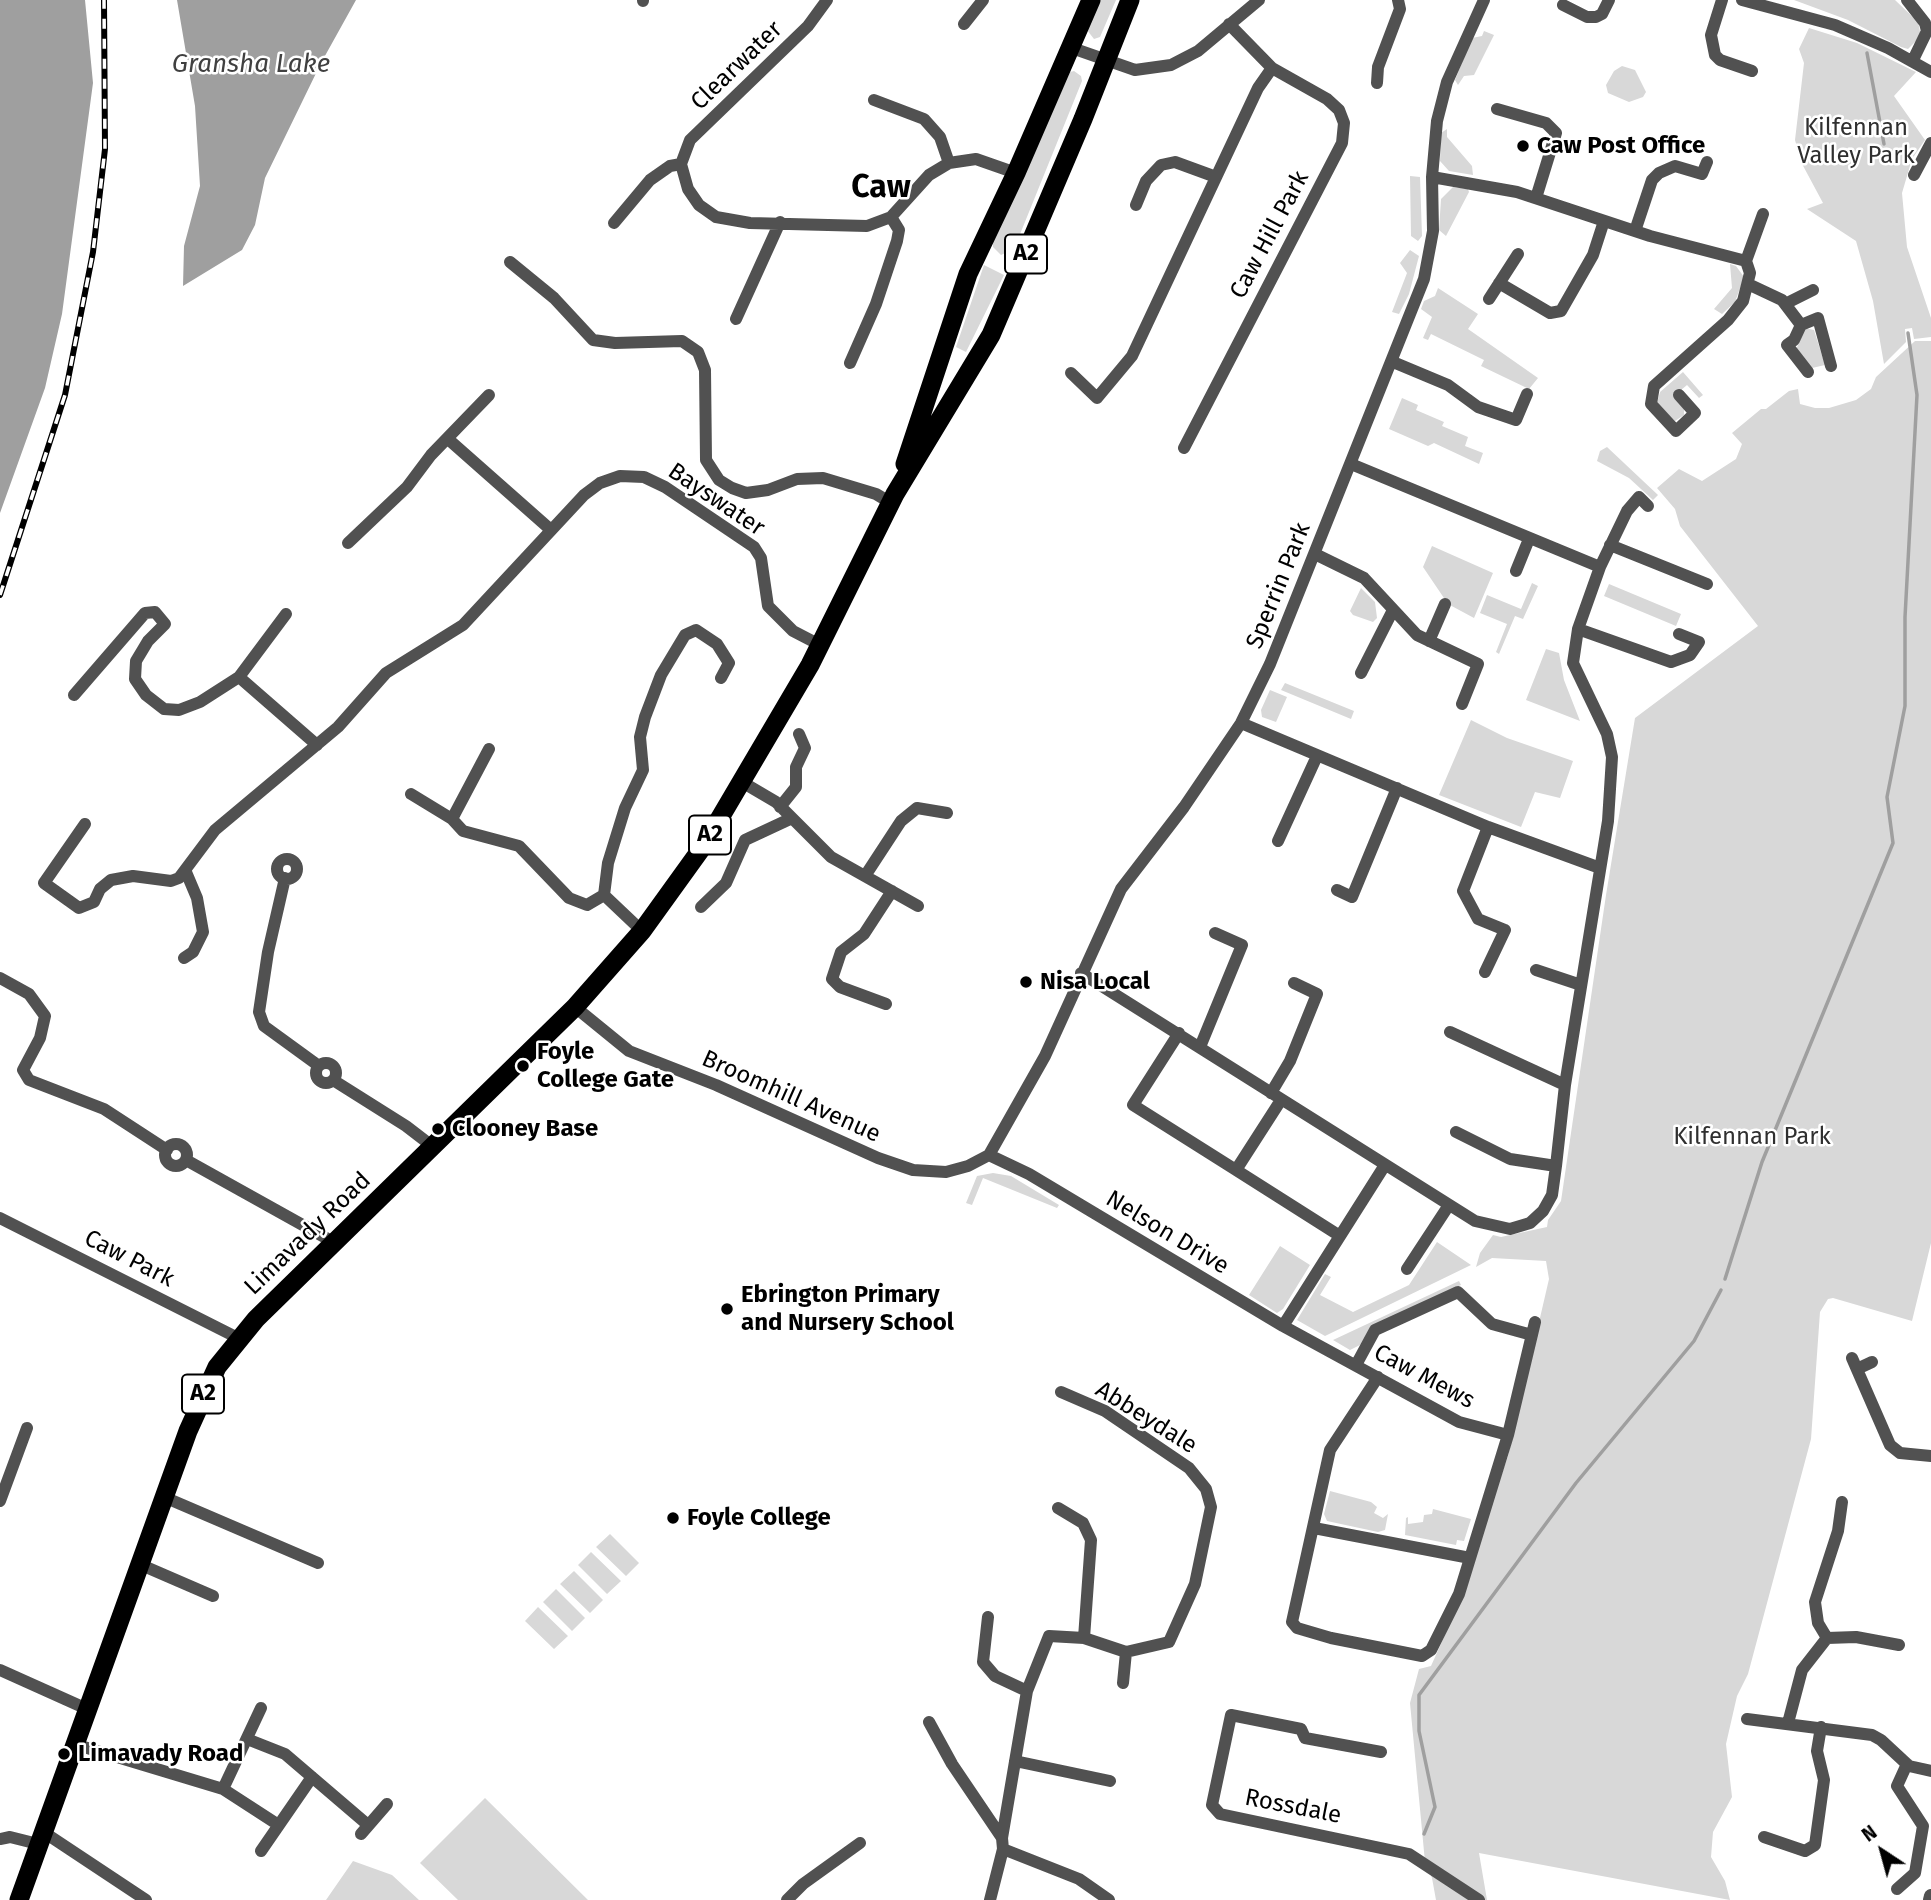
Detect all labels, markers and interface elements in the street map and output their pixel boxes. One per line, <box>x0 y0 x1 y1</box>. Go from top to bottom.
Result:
street label: Clearwater <box>685 15 789 117</box>
water label: Gransha Lake <box>172 49 330 81</box>
park label: Kilfennan Valley Park <box>1797 114 1915 170</box>
place label: Caw Post Office <box>1537 132 1705 160</box>
marker: Caw Post Office <box>1515 138 1531 154</box>
street label: Caw Hill Park <box>1224 166 1316 304</box>
district label: Caw <box>851 169 911 207</box>
road number: A2 <box>1005 234 1047 274</box>
street label: Bayswater <box>662 457 770 543</box>
street label: Sperrin Park <box>1241 519 1317 653</box>
road number: A2 <box>689 816 731 855</box>
place label: Nisa Local <box>1040 968 1150 996</box>
marker: Nisa Local <box>1018 974 1034 990</box>
place label: Foyle College Gate <box>537 1038 674 1094</box>
street label: Broomhill Avenue <box>697 1045 885 1149</box>
marker: Foyle College Gate <box>515 1058 531 1074</box>
place label: Clooney Base <box>452 1115 598 1143</box>
marker: Clooney Base <box>430 1121 446 1137</box>
park label: Kilfennan Park <box>1673 1123 1831 1151</box>
street label: Limavady Road <box>239 1167 377 1301</box>
street label: Nelson Drive <box>1100 1185 1234 1281</box>
street label: Caw Park <box>79 1224 179 1294</box>
place label: Ebrington Primary and Nursery School <box>741 1281 954 1337</box>
marker: Ebrington Primary and Nursery School <box>719 1301 735 1317</box>
street label: Caw Mews <box>1369 1338 1479 1416</box>
road number: A2 <box>182 1374 224 1414</box>
street label: Abbeydale <box>1090 1376 1202 1460</box>
place label: Foyle College <box>687 1504 831 1532</box>
marker: Foyle College <box>665 1510 681 1526</box>
place label: Limavady Road <box>78 1740 243 1768</box>
marker: Limavady Road <box>56 1746 72 1762</box>
street label: Rossdale <box>1242 1784 1344 1830</box>
north arrow <box>1847 1816 1917 1886</box>
text: N <box>1857 1821 1881 1847</box>

